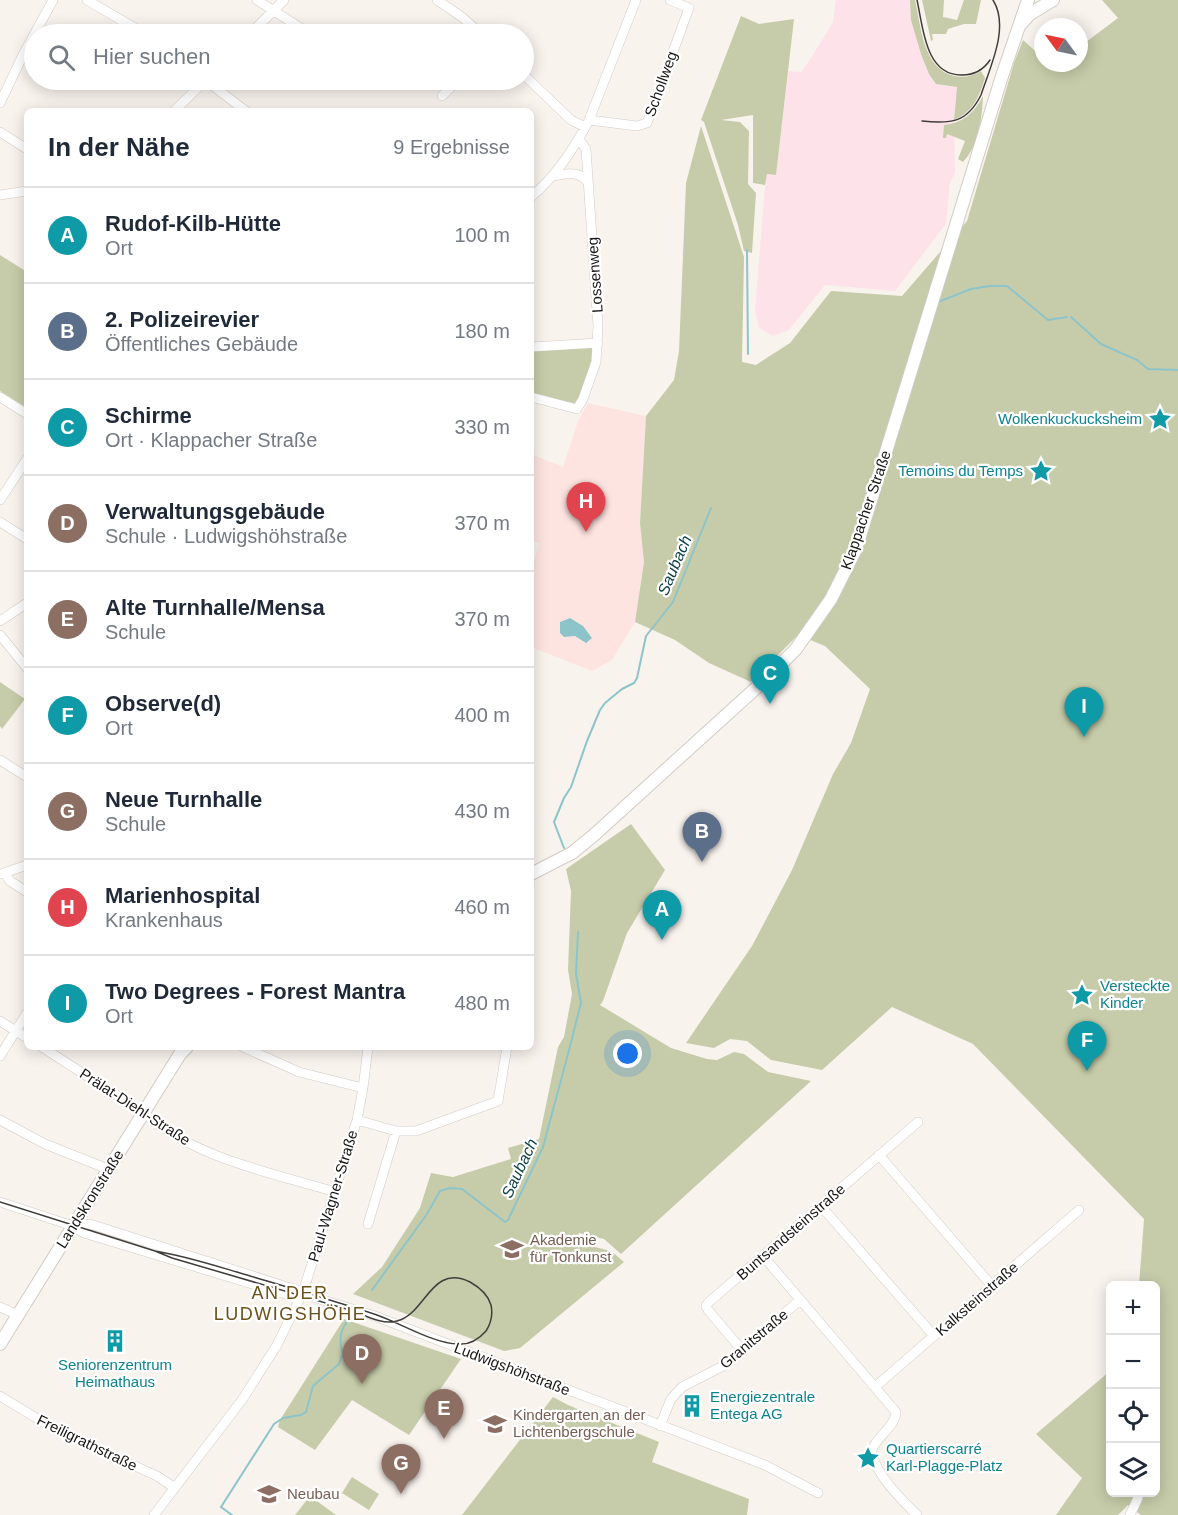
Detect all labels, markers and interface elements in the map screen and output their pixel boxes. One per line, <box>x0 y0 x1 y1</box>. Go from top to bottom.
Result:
north arrow <box>1034 18 1088 72</box>
search box <box>24 24 534 90</box>
icon: search <box>45 41 78 74</box>
text: Hier suchen <box>93 44 210 69</box>
street label: Schollweg <box>641 49 680 119</box>
text: In der Nähe <box>48 132 190 162</box>
text: 9 Ergebnisse <box>393 136 510 158</box>
text: Rudof-Kilb-Hütte <box>105 211 281 236</box>
text: A <box>60 224 75 246</box>
text: 100 m <box>454 224 510 246</box>
text: Ort <box>105 237 133 259</box>
street label: Lossenweg <box>583 237 606 313</box>
text: 2. Polizeirevier <box>105 307 259 332</box>
text: B <box>60 320 75 342</box>
text: 180 m <box>454 320 510 342</box>
text: Öffentliches Gebäude <box>105 333 298 355</box>
text: Schirme <box>105 403 192 428</box>
place icon: Wolkenkuckucksheim <box>1147 406 1173 432</box>
place label: Wolkenkuckucksheim <box>998 410 1142 427</box>
text: C <box>60 416 75 438</box>
text: 330 m <box>454 416 510 438</box>
text: Ort · Klappacher Straße <box>105 429 317 451</box>
street label: Klappacher Straße <box>837 448 894 572</box>
place icon: Temoins du Temps <box>1028 458 1054 484</box>
place label: Temoins du Temps <box>898 462 1023 479</box>
pin: H <box>566 482 606 532</box>
text: Verwaltungsgebäude <box>105 499 325 524</box>
text: D <box>60 512 75 534</box>
text: 370 m <box>454 512 510 534</box>
text: Schule · Ludwigshöhstraße <box>105 525 347 547</box>
water label: Saubach <box>654 533 695 598</box>
text: Alte Turnhalle/Mensa <box>105 595 325 620</box>
text: E <box>61 608 74 630</box>
text: 370 m <box>454 608 510 630</box>
text: Schule <box>105 621 166 643</box>
pin: C <box>750 654 790 704</box>
pin: I <box>1064 688 1104 737</box>
text: Observe(d) <box>105 691 221 716</box>
text: F <box>61 704 74 726</box>
text: 400 m <box>454 704 510 726</box>
text: Ort <box>105 717 133 739</box>
text: Neue Turnhalle <box>105 787 262 812</box>
text: G <box>60 800 75 822</box>
text: 430 m <box>454 800 510 822</box>
pin: B <box>682 812 722 862</box>
text: Schule <box>105 813 166 835</box>
text: Marienhospital <box>105 883 260 908</box>
pin: A <box>642 890 682 940</box>
text: H <box>60 896 75 918</box>
text: 460 m <box>454 896 510 918</box>
text: Krankenhaus <box>105 909 223 931</box>
place label: Versteckte Kinder <box>1100 977 1170 1011</box>
text: Two Degrees - Forest Mantra <box>105 979 405 1004</box>
place icon: Versteckte Kinder <box>1069 982 1095 1008</box>
text: I <box>65 992 70 1014</box>
text: 480 m <box>454 992 510 1014</box>
text: Ort <box>105 1005 133 1027</box>
pin: F <box>1068 1022 1106 1071</box>
your location <box>613 1039 642 1068</box>
street label: Prälat-Diehl-Straße <box>77 1064 194 1149</box>
street label: Paul-Wagner-Straße <box>304 1128 361 1264</box>
water label: Saubach <box>498 1136 541 1200</box>
street label: Landskronstraße <box>53 1147 127 1251</box>
street label: Buntsandsteinstraße <box>733 1180 848 1283</box>
place label: Akademie für Tonkunst <box>530 1231 612 1265</box>
school or university icon: Akademie für Tonkunst <box>499 1236 525 1262</box>
street label: Kalksteinstraße <box>932 1258 1021 1339</box>
map controls <box>1106 1281 1160 1497</box>
button: + <box>1106 1281 1160 1335</box>
district label: AN DER LUDWIGSHÖHE <box>214 1283 366 1324</box>
street label: Granitstraße <box>716 1305 791 1372</box>
building icon: Seniorenzentrum Heimathaus <box>102 1328 128 1354</box>
pin: D <box>342 1334 382 1384</box>
button: − <box>1106 1335 1160 1389</box>
street label: Ludwigshöhstraße <box>452 1339 572 1398</box>
place label: Seniorenzentrum Heimathaus <box>58 1356 172 1390</box>
place label: Energiezentrale Entega AG <box>710 1388 815 1422</box>
button: locate <box>1106 1389 1160 1443</box>
pin: E <box>424 1390 464 1439</box>
building icon: Energiezentrale Entega AG <box>679 1393 705 1419</box>
place label: Kindergarten an der Lichtenbergschule <box>513 1406 646 1440</box>
street label: Freiligrathstraße <box>34 1411 140 1474</box>
school or university icon: Kindergarten an der Lichtenbergschule <box>482 1411 508 1437</box>
place label: Quartierscarré Karl-Plagge-Platz <box>886 1440 1003 1474</box>
button: layers <box>1106 1443 1160 1497</box>
pin: G <box>382 1444 420 1494</box>
place icon: Quartierscarré Karl-Plagge-Platz <box>855 1445 881 1471</box>
school or university icon: Neubau <box>256 1481 282 1507</box>
place label: Neubau <box>287 1485 340 1502</box>

